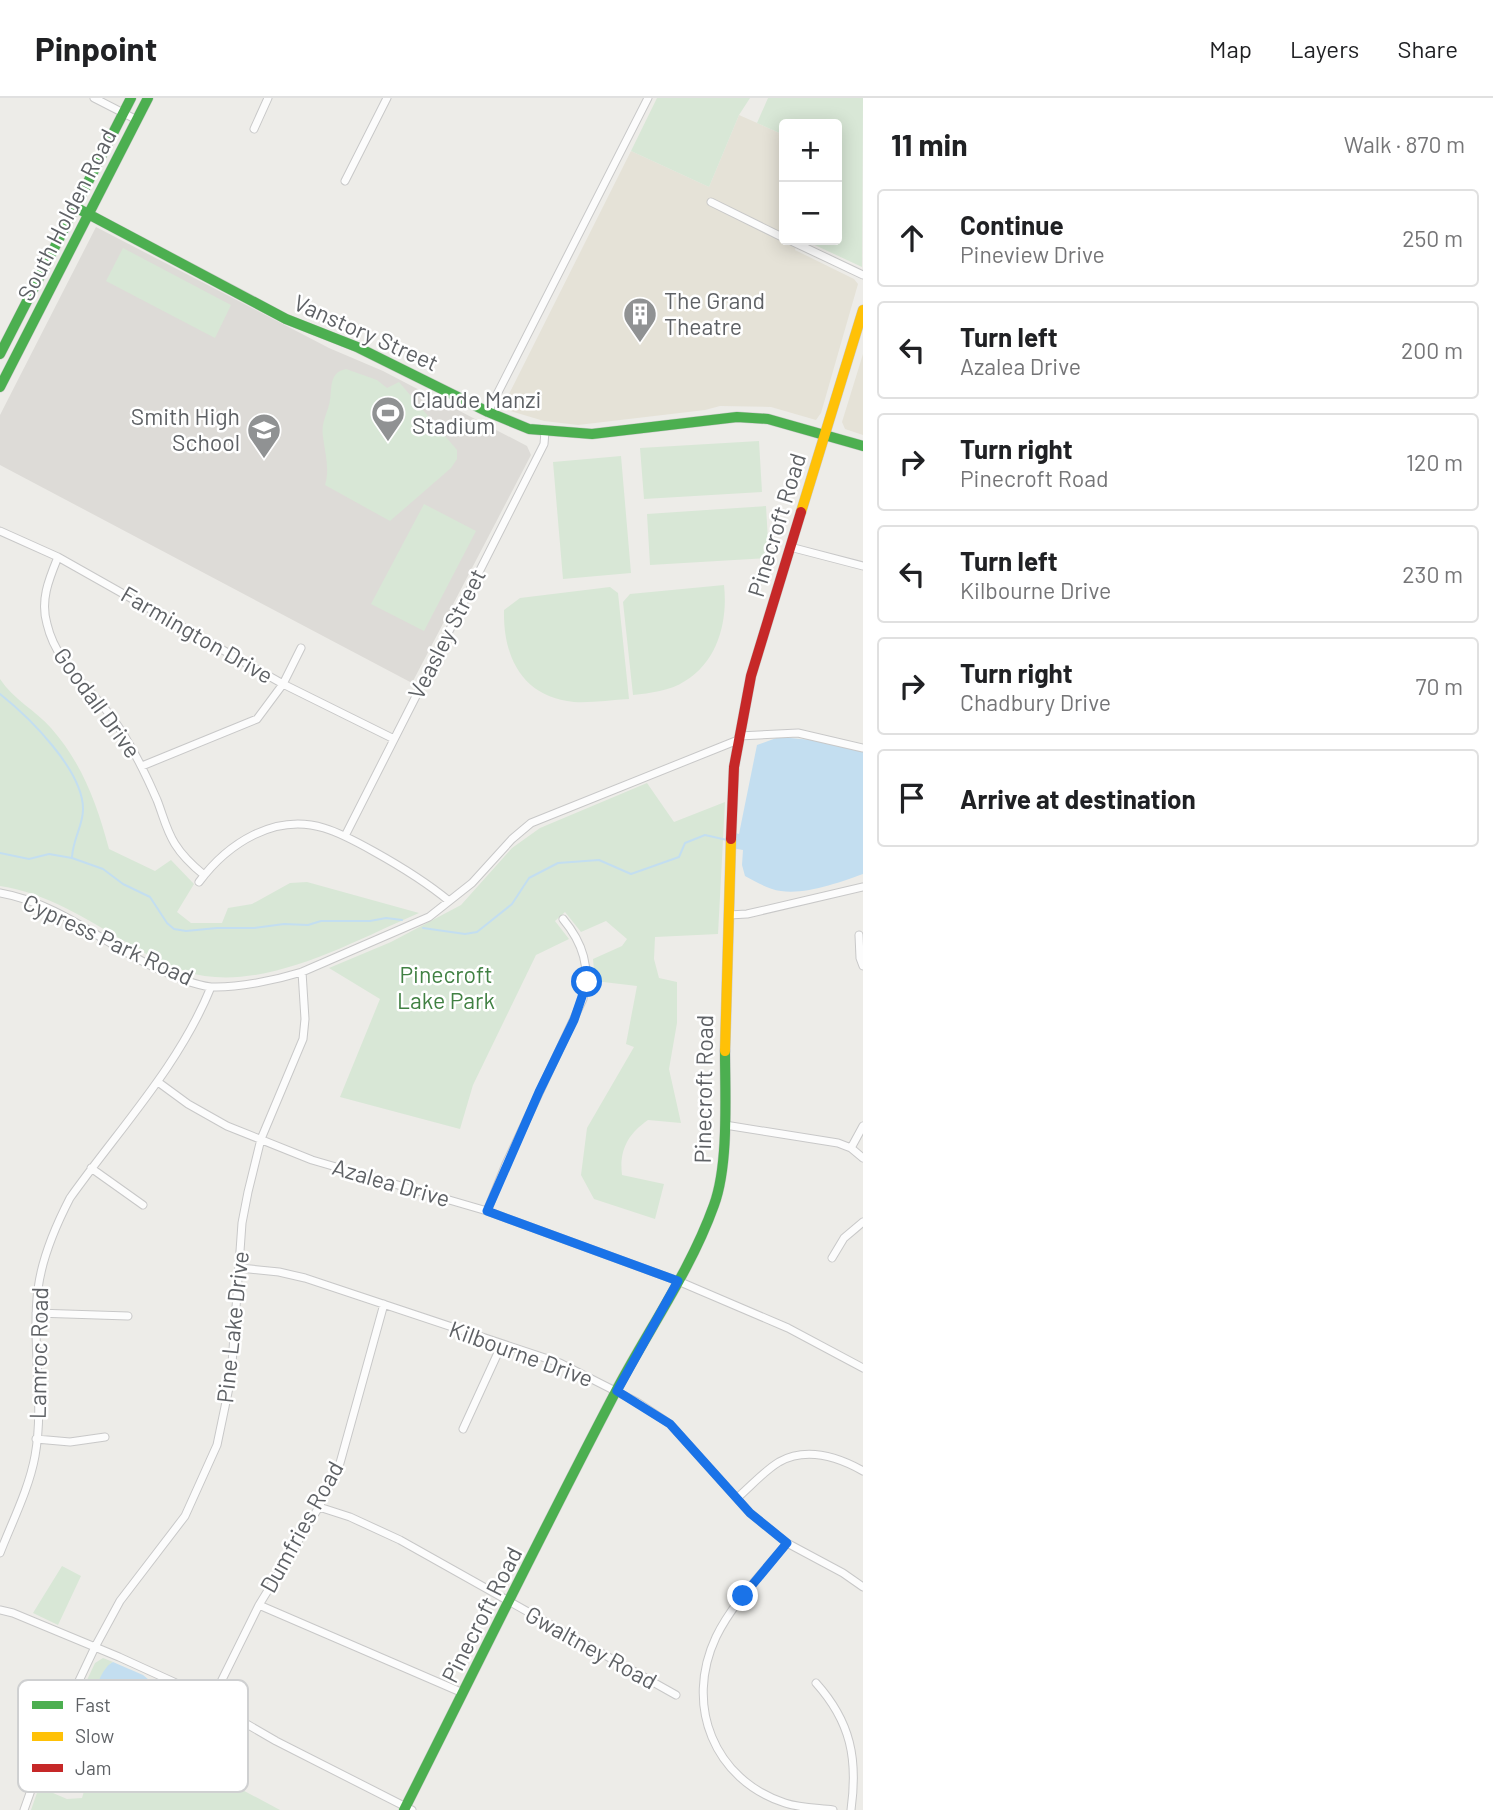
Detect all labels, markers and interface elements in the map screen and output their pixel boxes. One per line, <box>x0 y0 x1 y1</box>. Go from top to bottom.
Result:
text: Pinpoint <box>35 28 157 68</box>
text: Map <box>1209 34 1252 63</box>
text: Layers <box>1290 34 1359 63</box>
text: Share <box>1397 34 1458 63</box>
map controls <box>779 119 842 245</box>
button: + <box>779 119 842 182</box>
street label: South Holden Road <box>11 124 122 305</box>
text: 11 min <box>891 126 968 162</box>
text: Walk · 870 m <box>1344 130 1465 158</box>
button: − <box>779 182 842 245</box>
text: Continue <box>960 209 1064 240</box>
icon: ahead <box>893 219 931 257</box>
text: 250 m <box>1402 224 1463 252</box>
text: Pineview Drive <box>960 240 1105 268</box>
place label: The Grand Theatre <box>664 286 765 340</box>
street label: Vanstory Street <box>290 288 443 376</box>
building icon: The Grand Theatre <box>621 295 659 344</box>
text: Turn left <box>960 321 1058 352</box>
icon: left <box>893 331 931 369</box>
text: 200 m <box>1401 336 1463 364</box>
text: Azalea Drive <box>960 352 1081 380</box>
place label: Claude Manzi Stadium <box>412 385 541 439</box>
sports icon: Claude Manzi Stadium <box>369 394 407 443</box>
place label: Smith High School <box>131 402 240 456</box>
school or university icon: Smith High School <box>245 411 283 460</box>
text: Turn right <box>960 433 1073 464</box>
icon: right <box>893 443 931 481</box>
text: 120 m <box>1406 448 1463 476</box>
street label: Pinecroft Road <box>741 450 811 600</box>
text: Pinecroft Road <box>960 464 1109 492</box>
text: Turn left <box>960 545 1058 576</box>
icon: left <box>893 555 931 593</box>
text: 230 m <box>1402 560 1463 588</box>
street label: Veasley Street <box>401 564 491 703</box>
text: Kilbourne Drive <box>960 576 1111 604</box>
street label: Farmington Drive <box>117 579 278 689</box>
street label: Goodall Drive <box>48 642 147 763</box>
text: Turn right <box>960 657 1073 688</box>
icon: right <box>893 667 931 705</box>
text: 70 m <box>1416 672 1463 700</box>
text: Chadbury Drive <box>960 688 1111 716</box>
icon: arrive <box>893 779 931 817</box>
text: Arrive at destination <box>960 783 1196 814</box>
street label: Cypress Park Road <box>19 887 198 991</box>
park label: Pinecroft Lake Park <box>397 960 495 1014</box>
route start <box>571 966 602 997</box>
street label: Pinecroft Road <box>688 1014 718 1164</box>
street label: Azalea Drive <box>329 1152 453 1212</box>
street label: Pine Lake Drive <box>210 1250 254 1404</box>
street label: Lamroc Road <box>23 1287 53 1419</box>
street label: Kilbourne Drive <box>446 1314 597 1392</box>
street label: Dumfries Road <box>253 1456 349 1597</box>
street label: Pinecroft Road <box>435 1542 527 1687</box>
route end <box>727 1580 758 1611</box>
street label: Gwaltney Road <box>521 1599 662 1695</box>
legend <box>18 1680 248 1792</box>
text: Fast <box>75 1693 111 1716</box>
text: Slow <box>75 1724 114 1747</box>
text: Jam <box>75 1756 111 1779</box>

